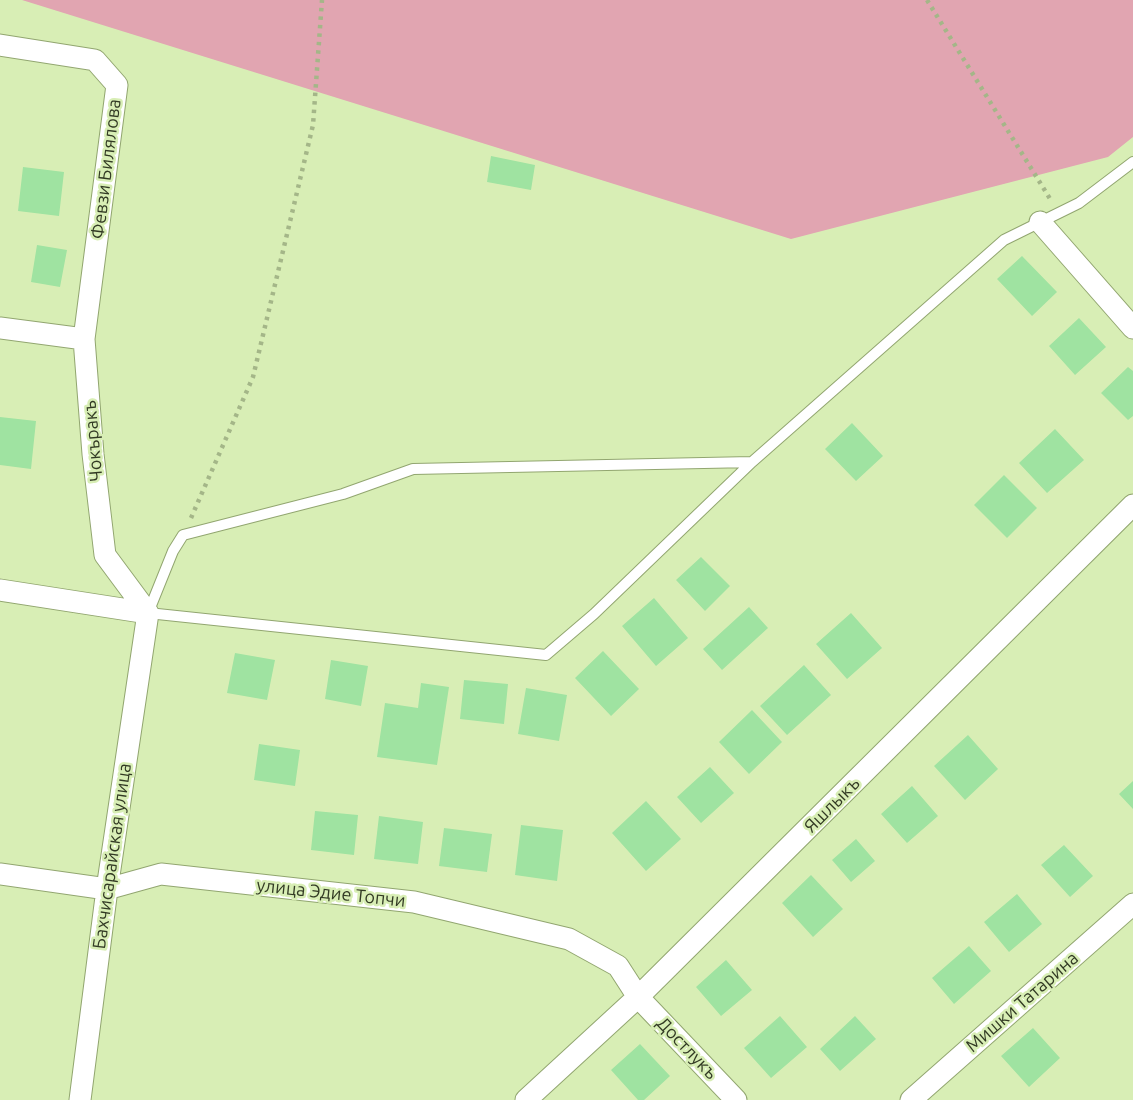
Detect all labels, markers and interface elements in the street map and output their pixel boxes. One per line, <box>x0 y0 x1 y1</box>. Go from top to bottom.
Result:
street label: Февзи Билялова <box>87 98 125 240</box>
street label: Чокъракъ <box>79 400 107 482</box>
street label: Бахчисарайская улица <box>88 762 136 950</box>
street label: Яшлыкъ <box>800 773 864 837</box>
street label: улица Эдие Топчи <box>255 874 407 912</box>
street label: Мишки Татарина <box>961 947 1083 1057</box>
street label: Достлукъ <box>652 1012 722 1084</box>

